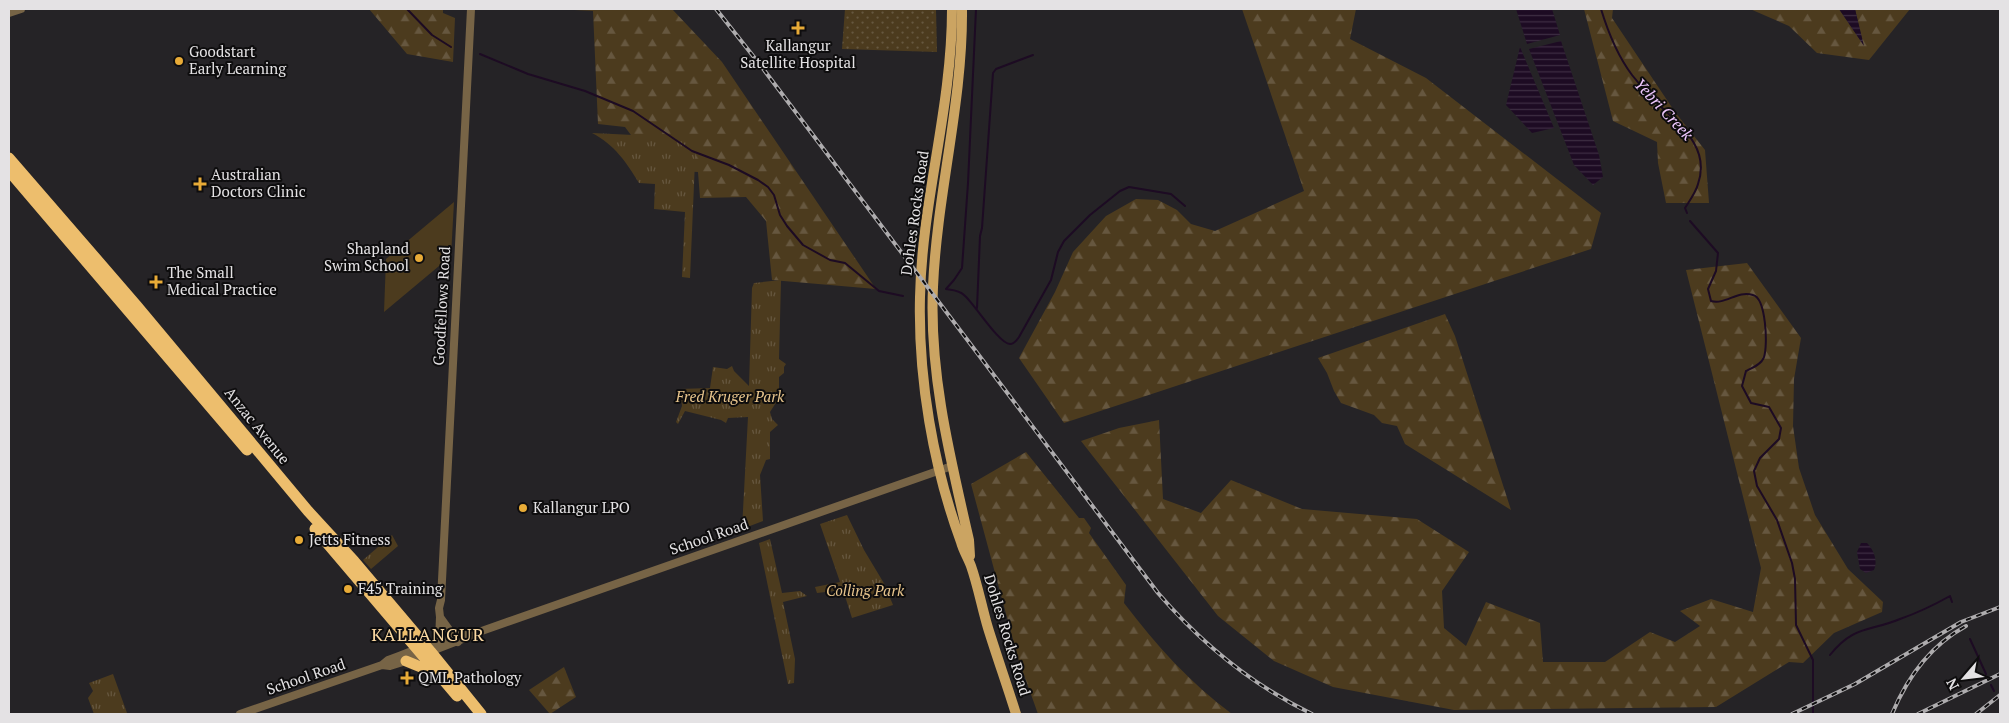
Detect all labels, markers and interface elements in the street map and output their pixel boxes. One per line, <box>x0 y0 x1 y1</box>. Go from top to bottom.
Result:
marker: Kallangur Satellite Hospital <box>791 21 805 35</box>
place label: Kallangur Satellite Hospital <box>740 35 856 72</box>
place label: Goodstart Early Learning <box>189 41 287 78</box>
marker: Goodstart Early Learning <box>173 55 185 67</box>
water label: Yebri Creek <box>1629 73 1699 145</box>
street label: Dohles Rocks Road <box>895 149 933 277</box>
place label: Australian Doctors Clinic <box>211 164 306 201</box>
marker: Australian Doctors Clinic <box>193 177 207 191</box>
place label: Shapland Swim School <box>324 238 409 275</box>
street label: Goodfellows Road <box>428 246 454 366</box>
marker: Shapland Swim School <box>413 252 425 264</box>
place label: The Small Medical Practice <box>167 262 277 299</box>
marker: The Small Medical Practice <box>149 275 163 289</box>
street label: Anzac Avenue <box>221 383 295 468</box>
park label: Fred Kruger Park <box>675 386 785 406</box>
place label: Kallangur LPO <box>533 497 630 517</box>
marker: Kallangur LPO <box>517 502 529 514</box>
street label: School Road <box>667 513 751 559</box>
place label: Jetts Fitness <box>309 529 391 549</box>
marker: Jetts Fitness <box>293 534 305 546</box>
street label: Dohles Rocks Road <box>980 572 1036 698</box>
place label: F45 Training <box>358 578 444 598</box>
park label: Colling Park <box>826 580 905 600</box>
marker: F45 Training <box>342 583 354 595</box>
district label: KALLANGUR <box>371 622 485 646</box>
street label: School Road <box>264 653 348 699</box>
north arrow <box>1939 653 1989 703</box>
place label: QML Pathology <box>418 667 522 687</box>
marker: QML Pathology <box>400 671 414 685</box>
text: N <box>1941 675 1963 693</box>

